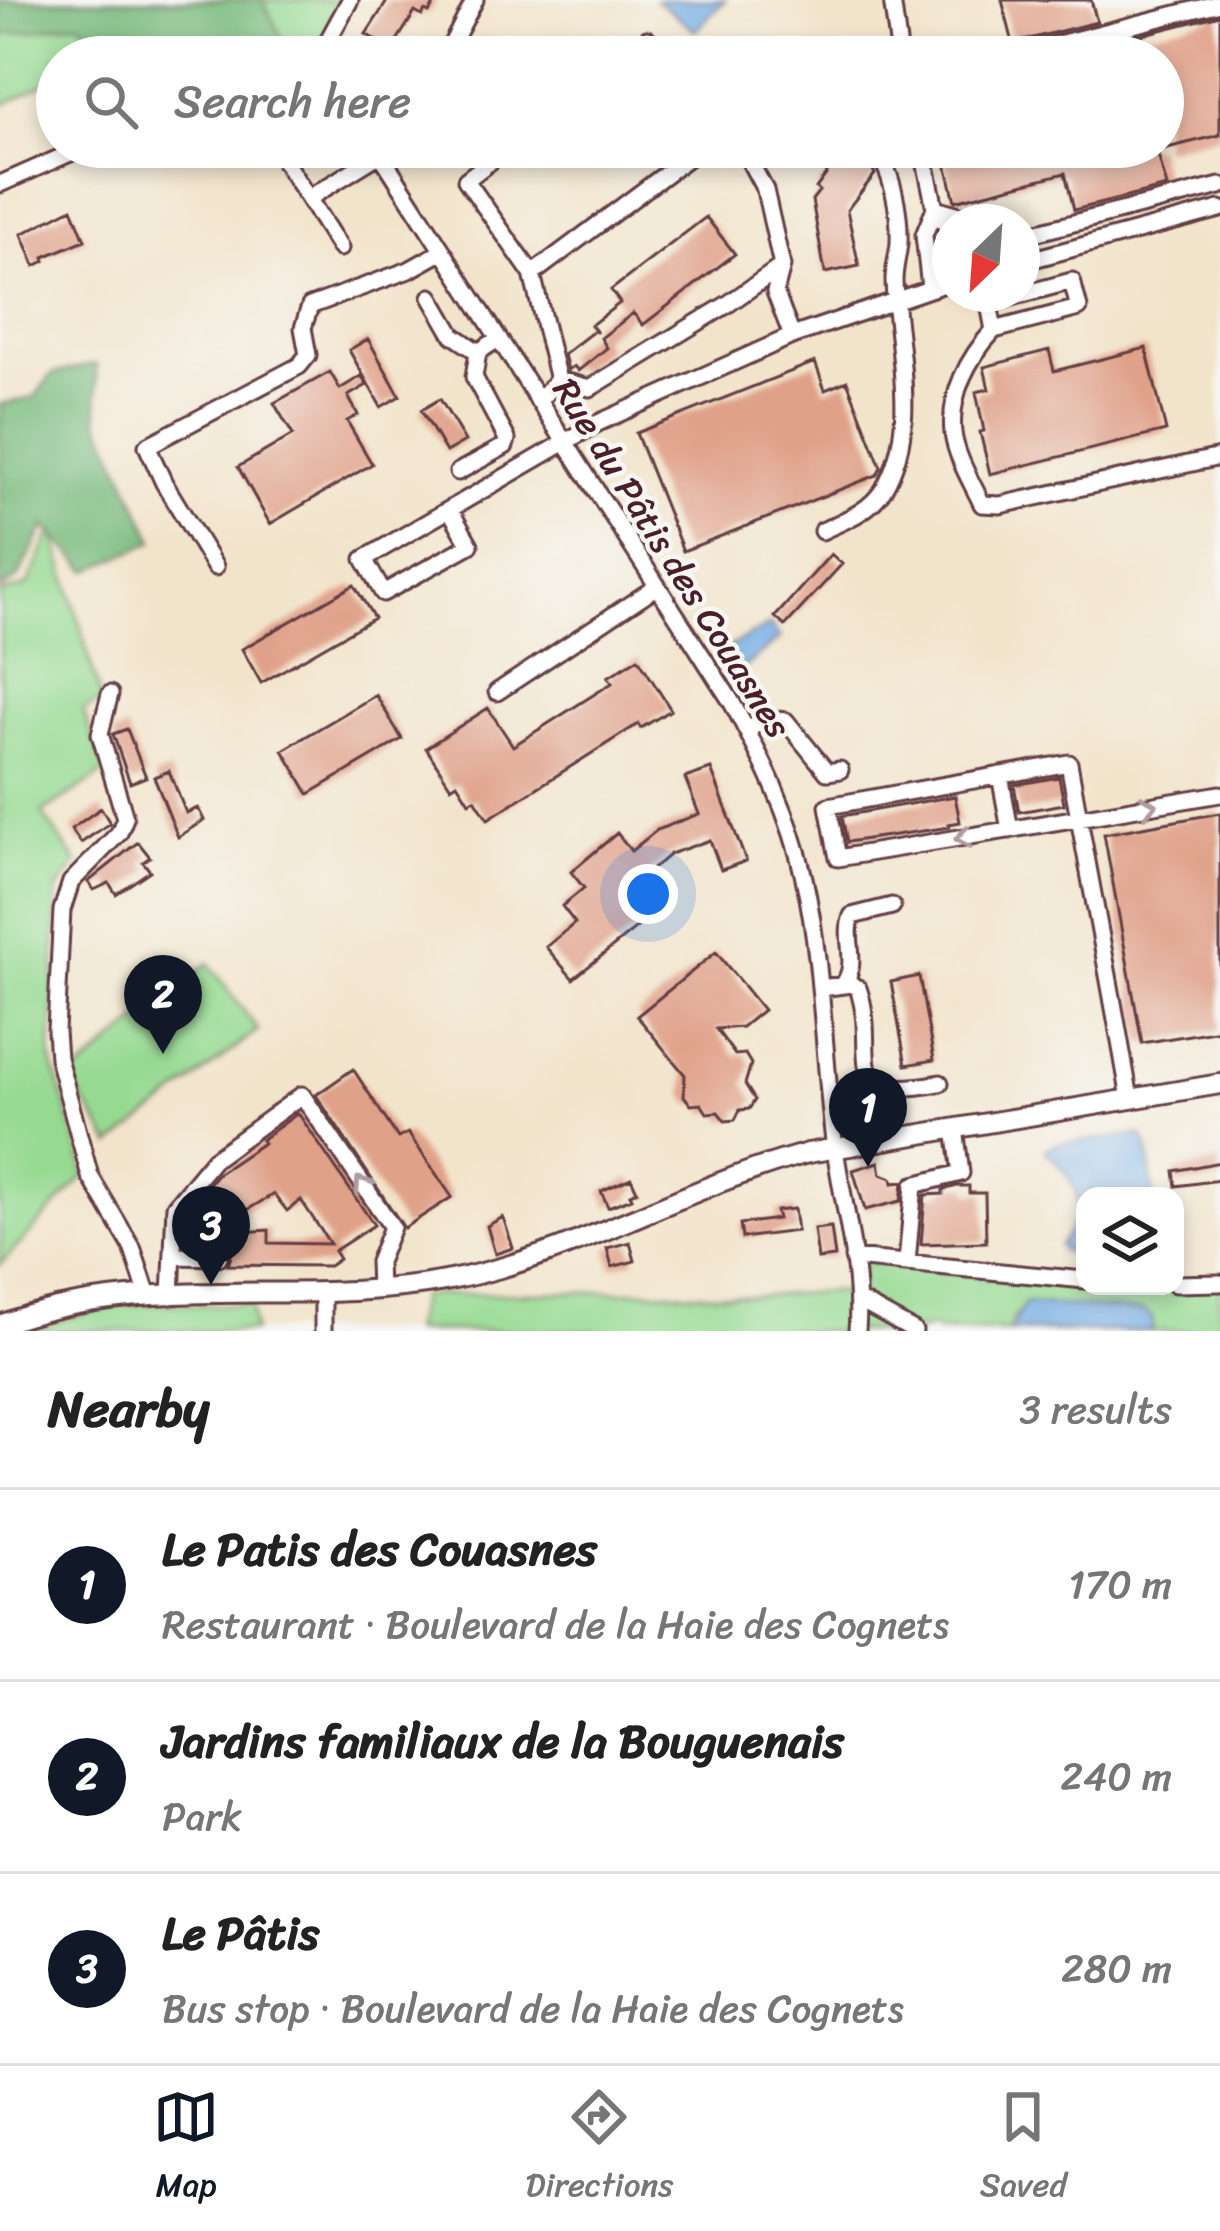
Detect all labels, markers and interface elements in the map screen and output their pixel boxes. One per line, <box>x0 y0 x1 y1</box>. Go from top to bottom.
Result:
search box <box>36 36 1184 168</box>
text: Search here <box>174 62 411 142</box>
icon: search <box>78 69 144 135</box>
north arrow <box>932 204 1040 312</box>
street label: Rue du Pâtis des Couasnes <box>535 365 809 751</box>
one-way arrow <box>1139 794 1159 820</box>
one-way arrow <box>954 824 974 849</box>
your location <box>618 864 678 924</box>
pin: 2 <box>124 955 202 1054</box>
pin: 1 <box>829 1068 907 1167</box>
one-way arrow <box>354 1175 376 1197</box>
pin: 3 <box>172 1186 250 1285</box>
map controls <box>1076 1187 1184 1295</box>
button: layers <box>1076 1187 1184 1295</box>
text: Nearby <box>48 1364 209 1454</box>
text: 3 results <box>1019 1375 1172 1444</box>
text: Le Patis des Couasnes <box>162 1510 597 1590</box>
text: 1 <box>79 1550 95 1619</box>
text: 170 m <box>1068 1550 1172 1619</box>
text: Restaurant · Boulevard de la Haie des Cognets <box>162 1590 949 1659</box>
text: Jardins familiaux de la Bouguenais <box>162 1702 844 1782</box>
text: 2 <box>76 1742 98 1811</box>
text: 240 m <box>1060 1742 1172 1811</box>
text: Park <box>162 1782 242 1851</box>
text: Le Pâtis <box>162 1894 319 1974</box>
text: 3 <box>76 1934 98 2003</box>
text: 280 m <box>1061 1934 1172 2003</box>
text: Bus stop · Boulevard de la Haie des Cognets <box>162 1974 904 2043</box>
tab: Map <box>153 2084 219 2214</box>
tab: Directions <box>526 2084 673 2214</box>
tab: Saved <box>980 2084 1067 2214</box>

